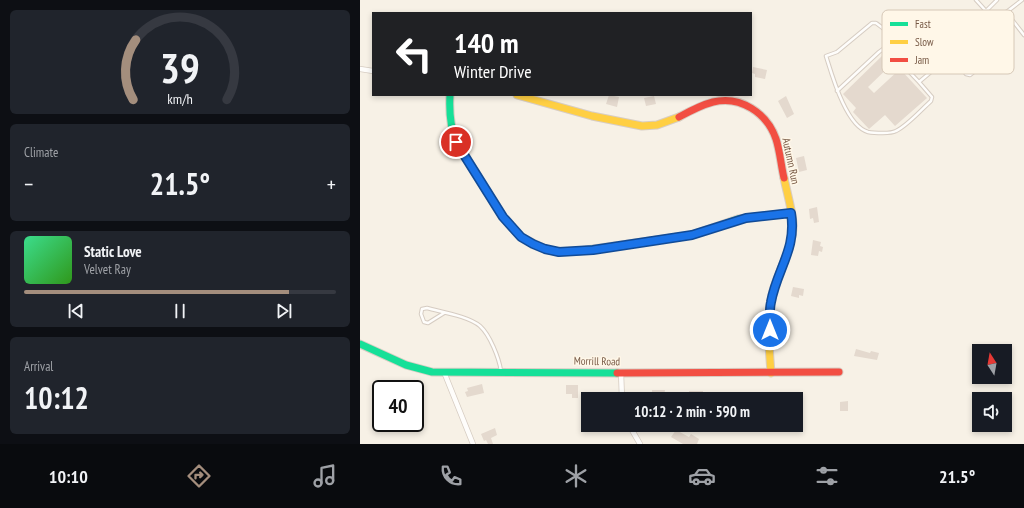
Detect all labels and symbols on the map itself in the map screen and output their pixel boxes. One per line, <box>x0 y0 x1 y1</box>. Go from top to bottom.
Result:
legend <box>882 10 1014 74</box>
text: Fast <box>915 17 931 31</box>
text: Slow <box>915 35 934 49</box>
text: Jam <box>914 53 929 67</box>
pin <box>439 125 473 159</box>
street label: Autumn Run <box>779 137 803 186</box>
position arrow <box>749 309 791 351</box>
north arrow <box>972 344 1012 384</box>
street label: Morrill Road <box>574 354 621 368</box>
speed limit sign: 40 <box>372 380 424 432</box>

